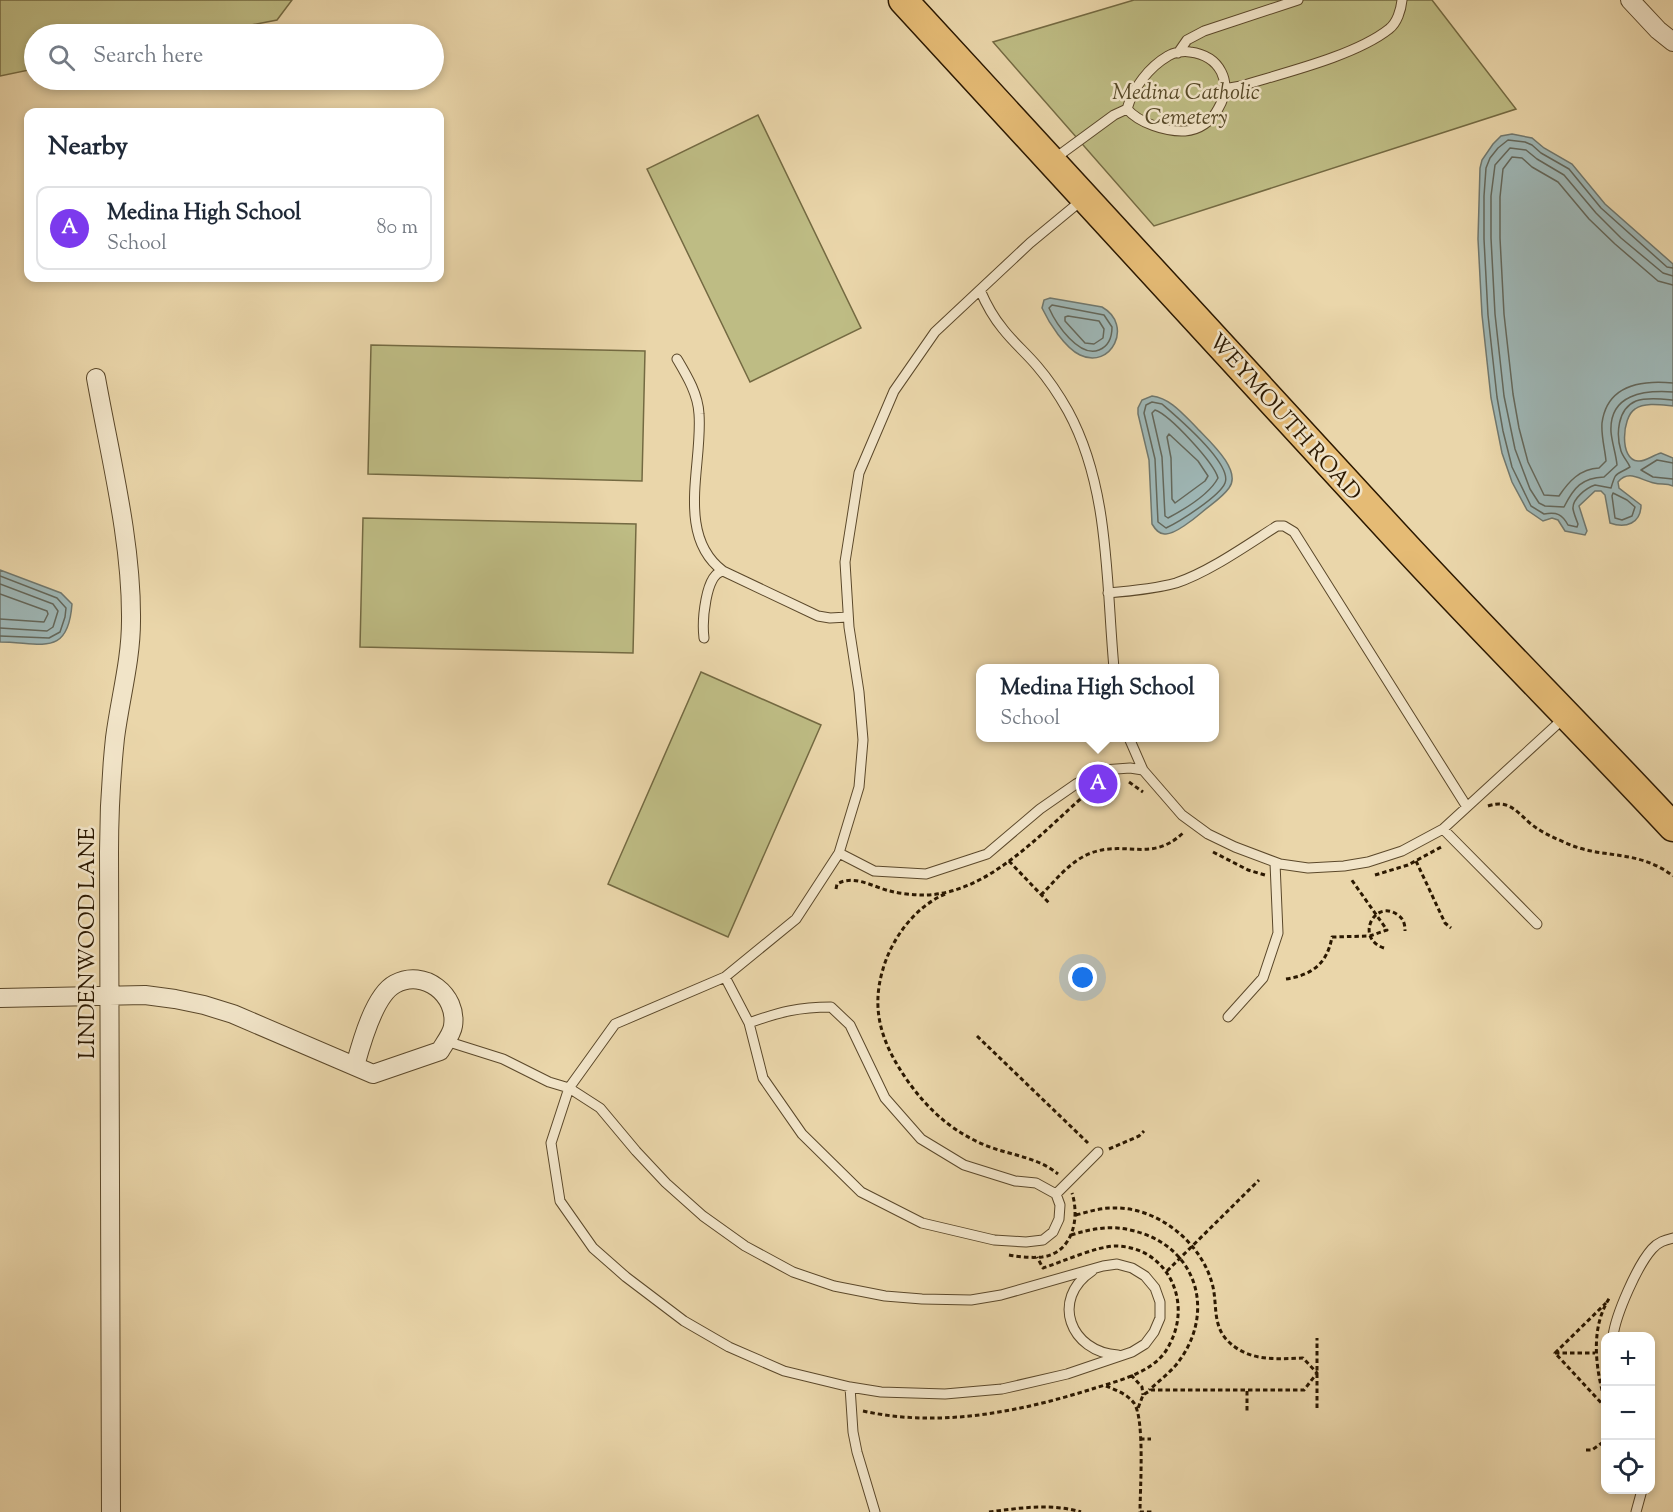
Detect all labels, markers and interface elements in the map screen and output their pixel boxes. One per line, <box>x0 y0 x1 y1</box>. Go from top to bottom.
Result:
search box <box>24 24 444 90</box>
icon: search <box>45 41 78 74</box>
text: Search here <box>93 41 203 73</box>
park label: Medina Catholic Cemetery <box>1112 78 1260 135</box>
text: Nearby <box>48 129 128 166</box>
text: Medina High School <box>107 198 301 230</box>
text: A <box>61 214 78 243</box>
text: 80 m <box>377 214 418 243</box>
text: School <box>107 230 167 259</box>
street label: WEYMOUTH ROAD <box>1200 327 1368 509</box>
popup <box>976 664 1219 742</box>
text: Medina High School <box>1000 673 1195 705</box>
text: School <box>1000 705 1060 734</box>
pin: A <box>1078 762 1118 806</box>
street label: LINDENWOOD LANE <box>73 827 105 1059</box>
your location <box>1068 963 1097 992</box>
map controls <box>1601 1332 1655 1494</box>
button: + <box>1601 1332 1655 1386</box>
button: − <box>1601 1386 1655 1440</box>
button: locate <box>1601 1440 1655 1494</box>

